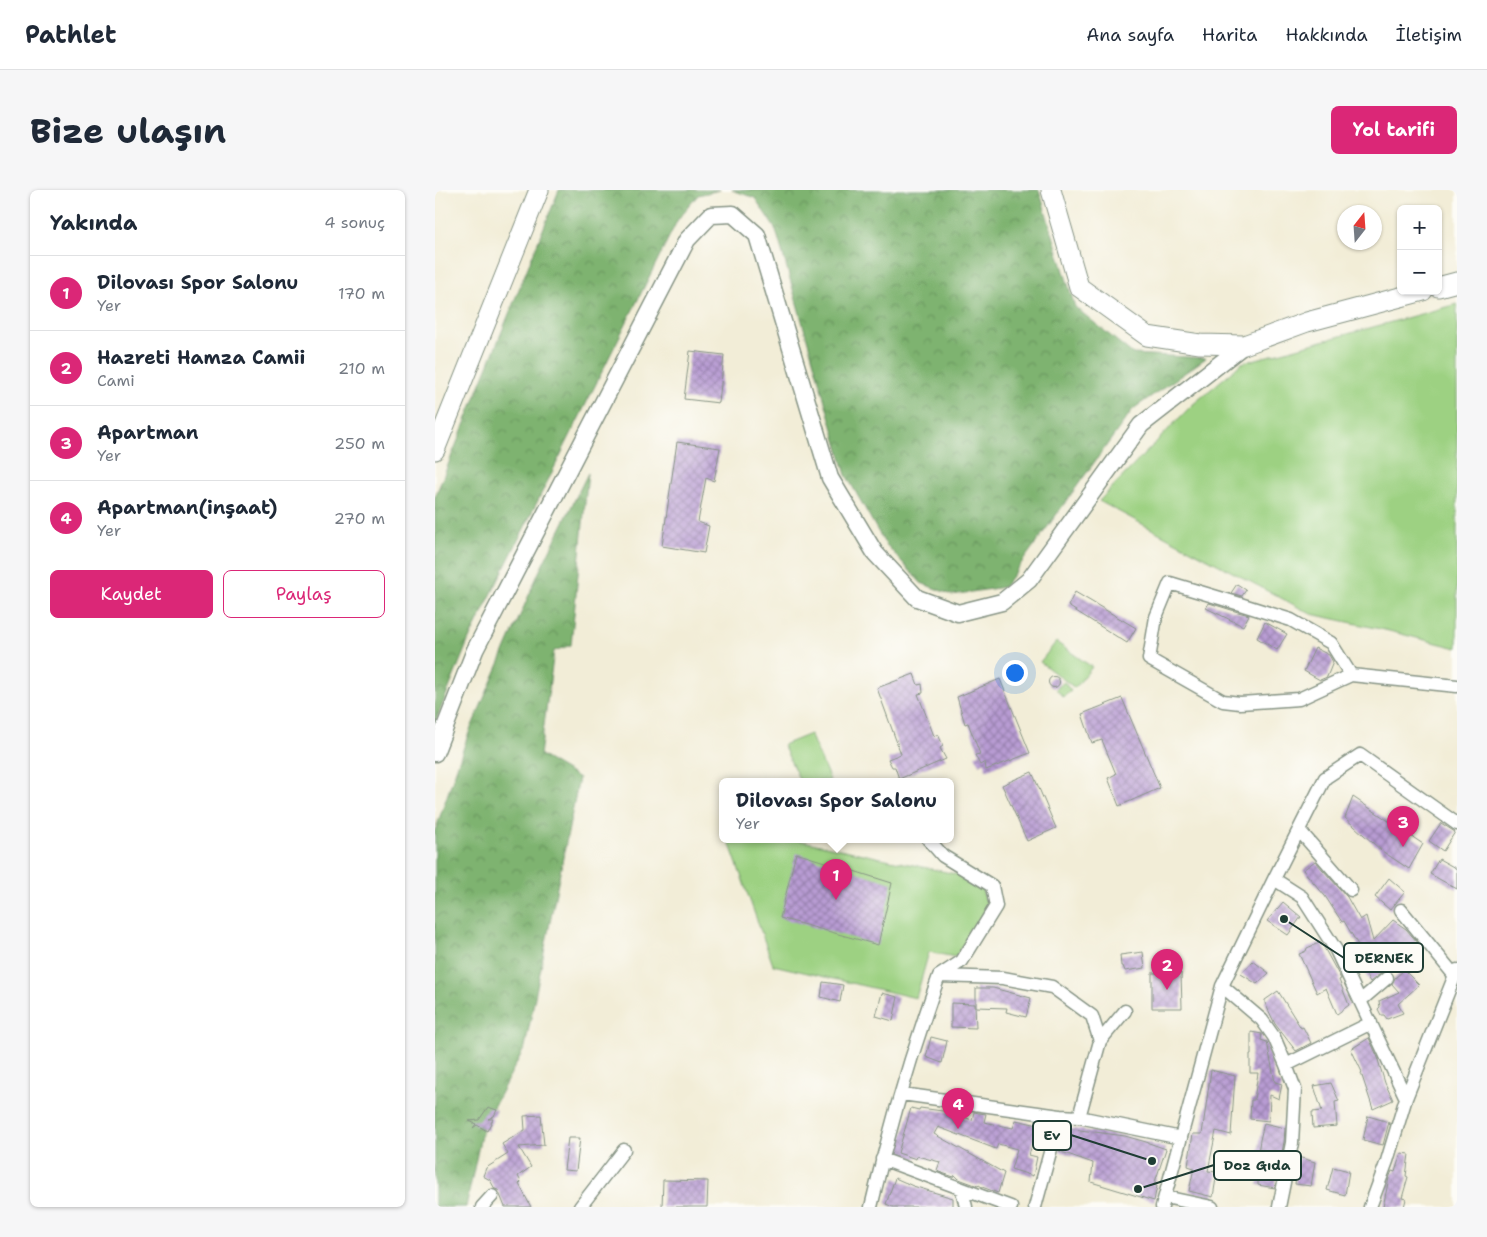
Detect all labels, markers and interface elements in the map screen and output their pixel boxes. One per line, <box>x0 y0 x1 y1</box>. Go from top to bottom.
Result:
text: Pathlet <box>25 19 116 51</box>
text: Ana sayfa <box>1086 23 1174 47</box>
text: Harita <box>1202 23 1257 47</box>
text: Hakkında <box>1285 23 1368 47</box>
text: İletişim <box>1396 23 1462 47</box>
button: Yol tarifi <box>1331 106 1457 154</box>
text: Bize ulaşın <box>30 107 226 154</box>
north arrow <box>1337 205 1382 250</box>
map controls <box>1397 205 1442 295</box>
button: + <box>1397 205 1442 250</box>
text: Yakında <box>50 209 137 237</box>
text: 4 sonuç <box>324 212 385 233</box>
button: − <box>1397 250 1442 295</box>
text: Dilovası Spor Salonu <box>97 270 298 295</box>
text: 1 <box>62 283 70 304</box>
text: 170 m <box>338 283 385 304</box>
text: Yer <box>97 295 121 316</box>
text: Hazreti Hamza Camii <box>97 345 305 370</box>
text: 2 <box>60 358 72 379</box>
text: 210 m <box>338 358 385 379</box>
text: Cami <box>97 370 135 391</box>
text: Apartman <box>97 420 198 445</box>
text: 3 <box>60 433 72 454</box>
text: 250 m <box>334 433 385 454</box>
text: Yer <box>97 445 121 466</box>
text: Apartman(inşaat) <box>97 495 277 520</box>
text: 4 <box>60 508 72 529</box>
text: 270 m <box>334 508 385 529</box>
text: Yer <box>97 520 121 541</box>
button: Kaydet <box>50 570 213 618</box>
button: Paylaş <box>223 570 385 618</box>
your location <box>1002 660 1028 686</box>
popup <box>719 778 954 843</box>
text: Dilovası Spor Salonu <box>736 788 937 813</box>
pin: 3 <box>1387 806 1419 847</box>
text: Yer <box>736 813 760 834</box>
pin: 1 <box>820 859 852 900</box>
callout: DERNEK <box>1344 943 1423 972</box>
pin: 2 <box>1151 949 1183 990</box>
text: DERNEK <box>1354 949 1414 967</box>
pin: 4 <box>942 1088 974 1129</box>
callout: Ev <box>1033 1121 1071 1150</box>
text: Ev <box>1043 1126 1061 1144</box>
callout: Doz Gıda <box>1214 1151 1301 1180</box>
text: Doz Gıda <box>1224 1156 1291 1174</box>

